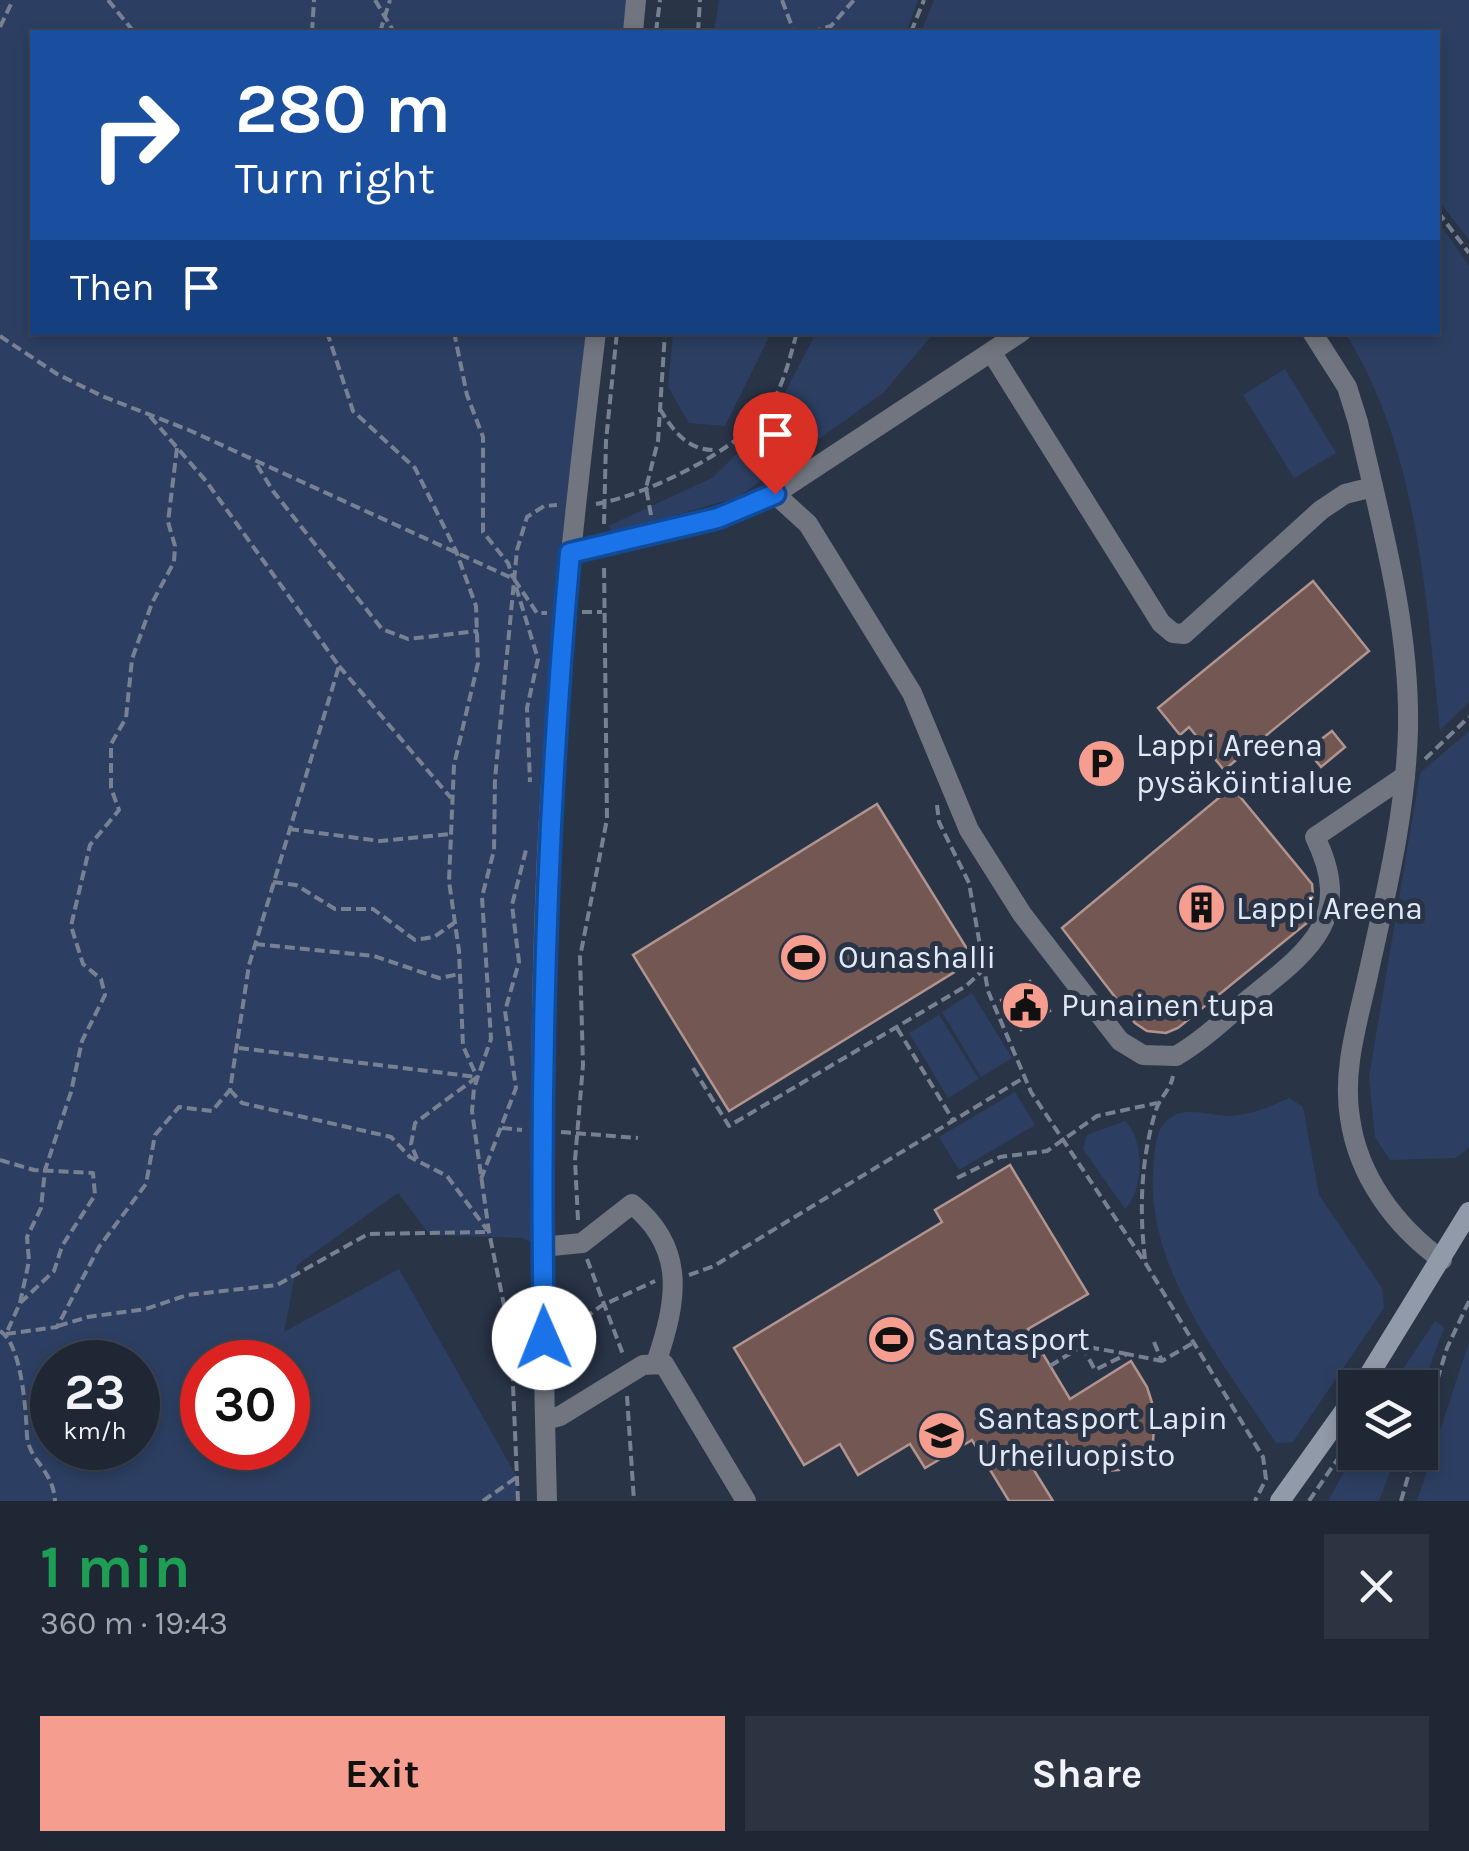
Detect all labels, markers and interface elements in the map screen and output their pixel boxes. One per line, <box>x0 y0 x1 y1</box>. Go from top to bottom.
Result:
text: 280 m <box>235 68 451 150</box>
icon: right <box>70 70 200 200</box>
text: Turn right <box>235 152 435 204</box>
icon: arrive <box>174 260 229 315</box>
text: Then <box>70 265 154 310</box>
pin <box>733 392 818 495</box>
icon: arrive <box>748 407 803 462</box>
place label: Lappi Areena pysäköintialue <box>1136 727 1352 801</box>
parking icon: Lappi Areena pysäköintialue <box>1075 737 1127 789</box>
building icon: Lappi Areena <box>1175 882 1227 934</box>
place label: Lappi Areena <box>1236 890 1423 927</box>
sports icon: Ounashalli <box>777 931 829 983</box>
place label: Ounashalli <box>838 939 996 976</box>
public building icon: Punainen tupa <box>1000 979 1052 1031</box>
place label: Punainen tupa <box>1061 987 1275 1024</box>
position arrow <box>492 1286 596 1390</box>
sports icon: Santasport <box>866 1313 918 1365</box>
place label: Santasport <box>927 1321 1090 1358</box>
speed limit sign: 30 <box>180 1340 310 1470</box>
text: 23 <box>64 1363 126 1422</box>
map controls <box>1338 1370 1438 1470</box>
button: layers <box>1338 1370 1438 1470</box>
place label: Santasport Lapin Urheiluopisto <box>977 1400 1227 1474</box>
school or university icon: Santasport Lapin Urheiluopisto <box>916 1410 968 1462</box>
text: km/h <box>63 1416 127 1445</box>
text: 1 min <box>40 1532 191 1602</box>
button: close <box>1324 1534 1429 1639</box>
text: 360 m · 19:43 <box>40 1605 228 1642</box>
button: Exit <box>40 1716 725 1831</box>
button: Share <box>745 1716 1429 1831</box>

